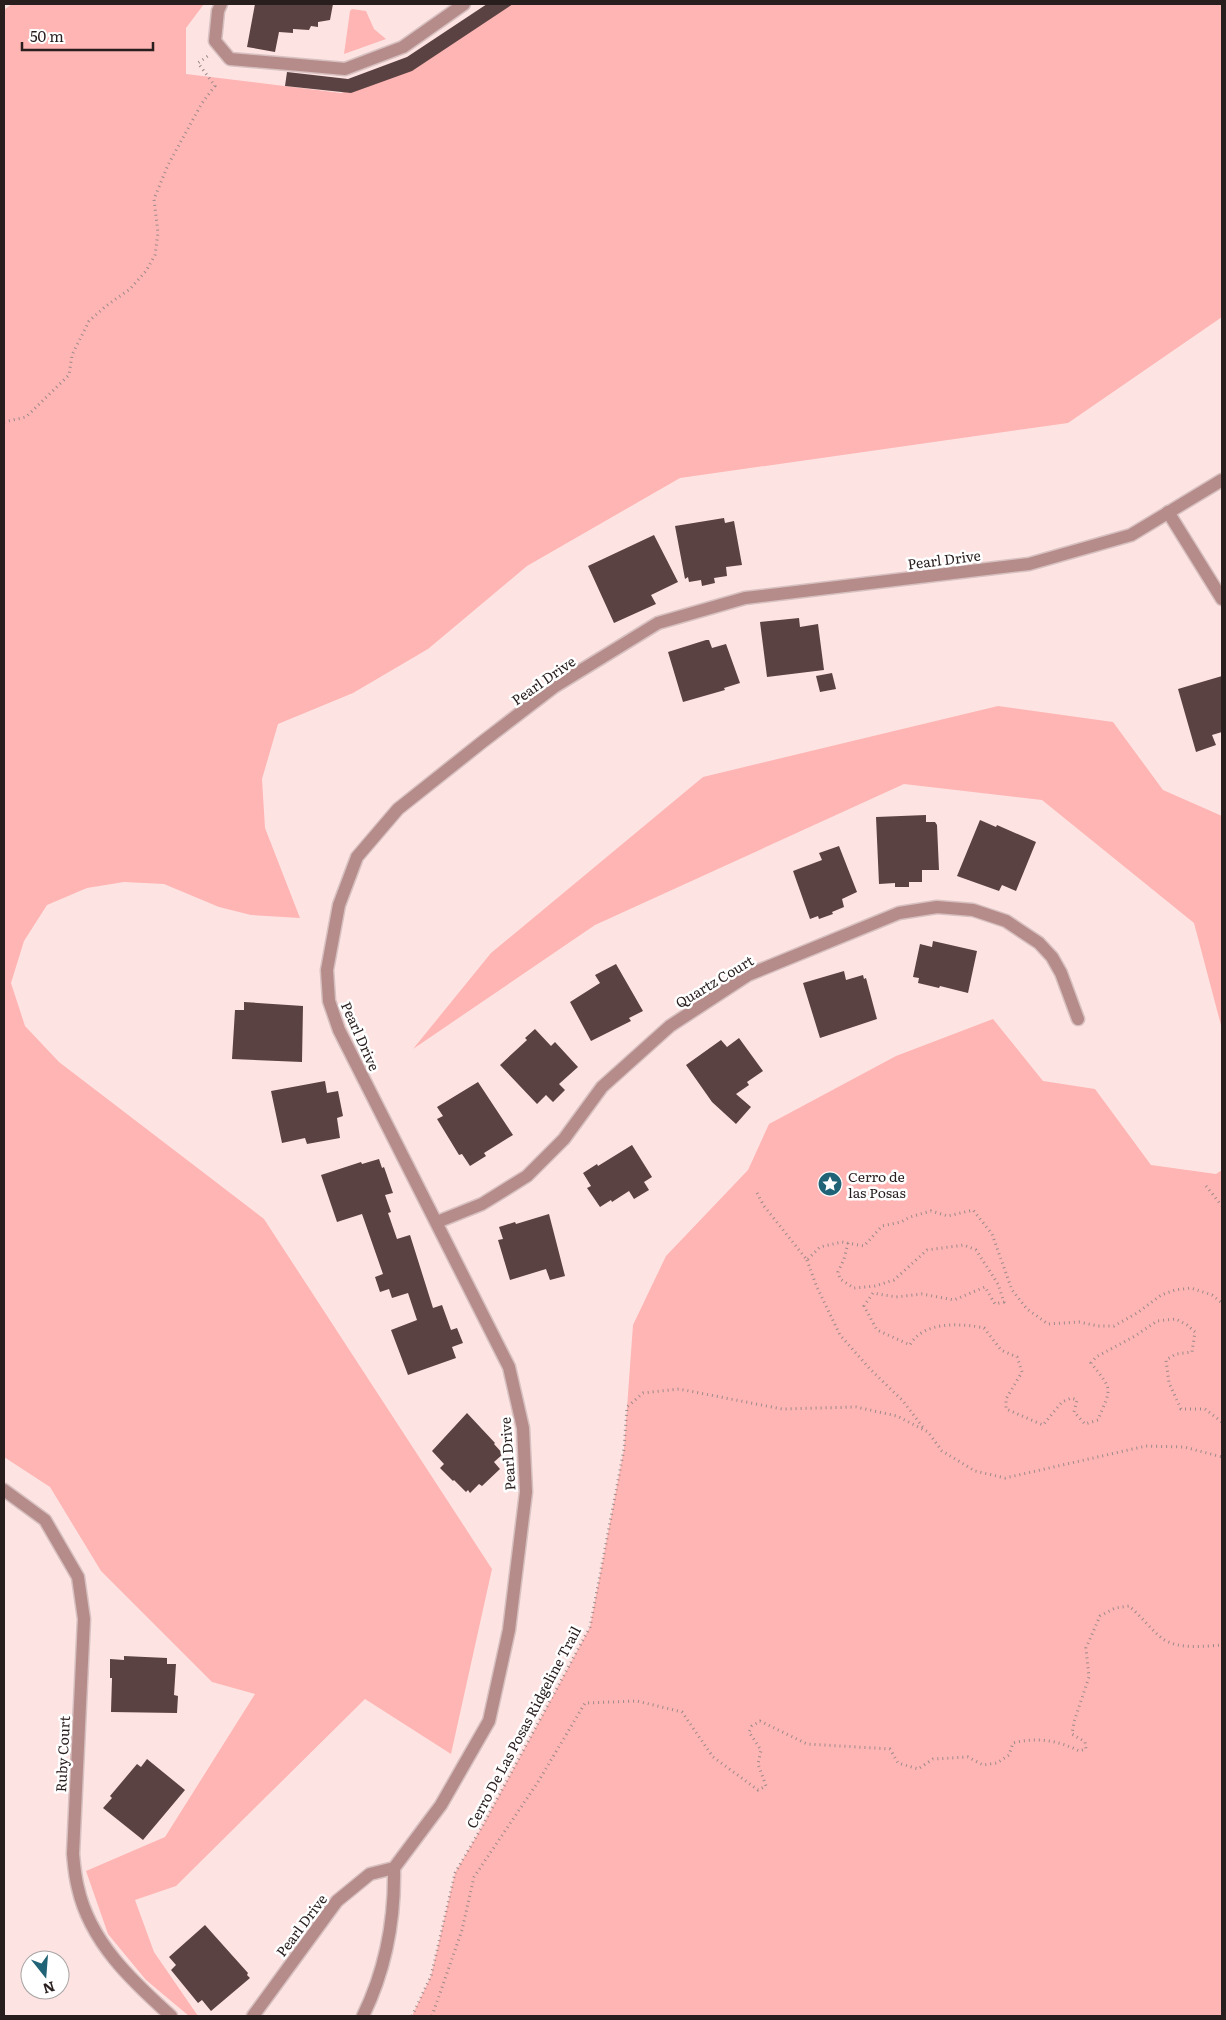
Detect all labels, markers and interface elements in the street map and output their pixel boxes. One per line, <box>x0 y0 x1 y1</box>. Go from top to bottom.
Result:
scale bar <box>22 20 154 52</box>
text: 50 m <box>30 24 64 47</box>
street label: Pearl Drive <box>906 545 982 573</box>
street label: Pearl Drive <box>507 651 579 709</box>
street label: Quartz Court <box>671 950 757 1012</box>
street label: Pearl Drive <box>337 998 385 1074</box>
place label: Cerro de las Posas <box>848 1166 906 1202</box>
place icon: Cerro de las Posas <box>817 1171 843 1197</box>
street label: Pearl Drive <box>494 1417 520 1491</box>
street label: Cerro De Las Posas Ridgeline Trail <box>461 1622 585 1832</box>
street label: Ruby Court <box>50 1715 74 1793</box>
street label: Pearl Drive <box>271 1890 331 1960</box>
north arrow <box>20 1950 70 2000</box>
text: N <box>40 1977 58 2000</box>

